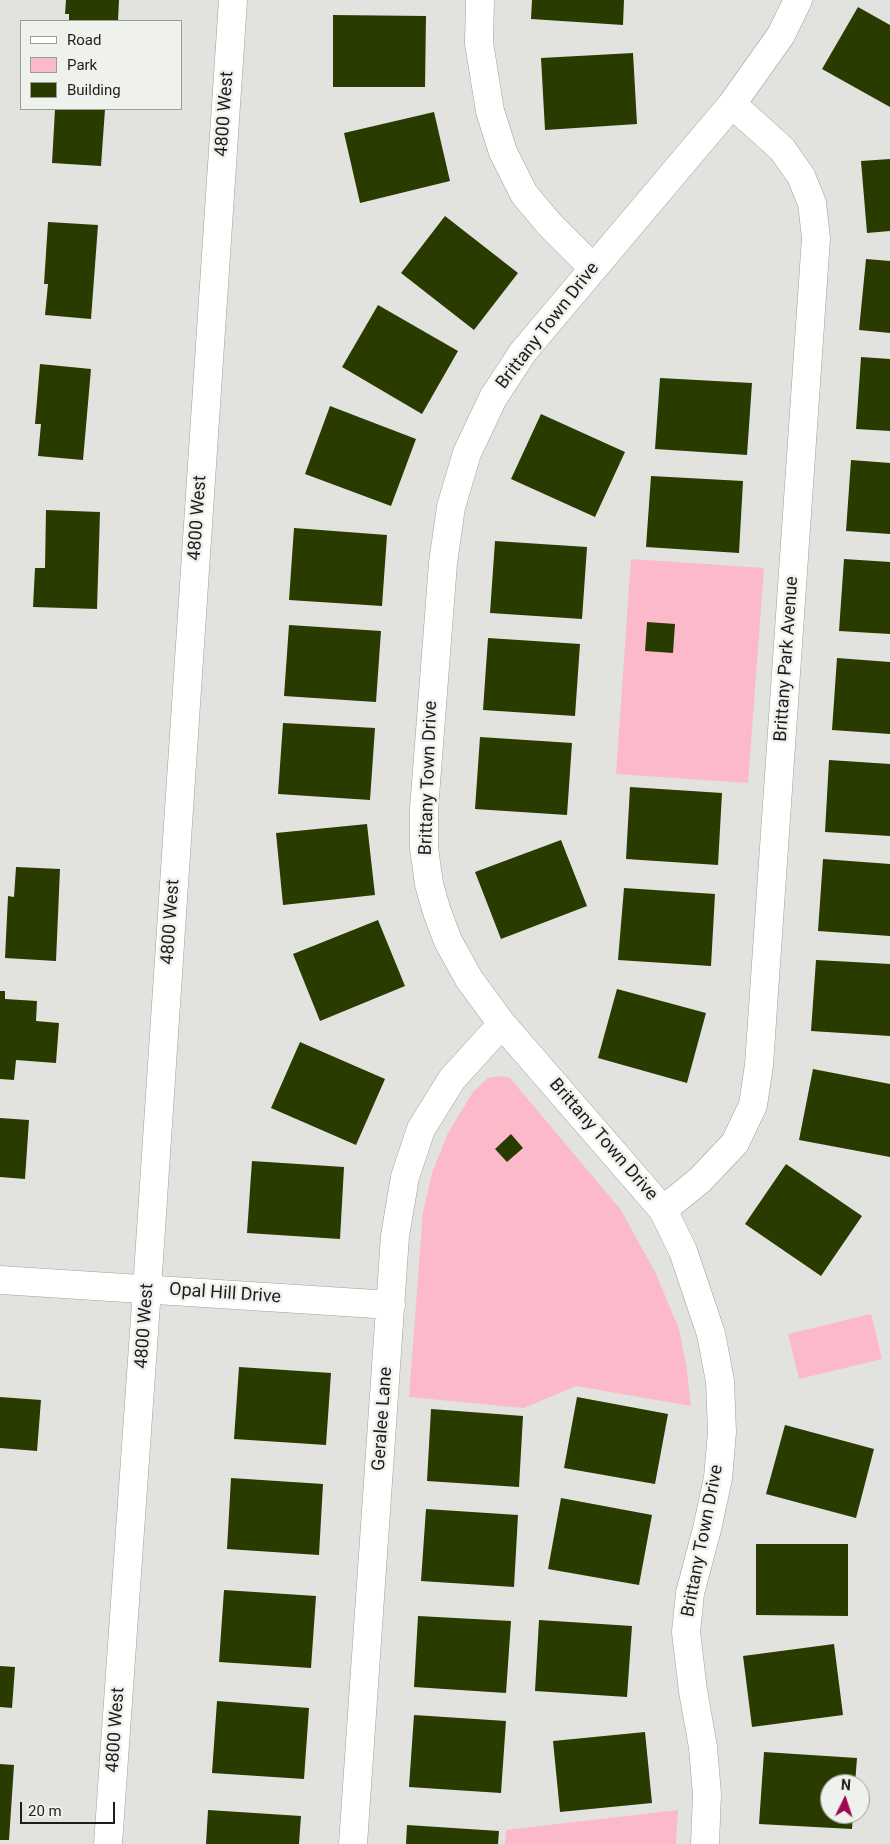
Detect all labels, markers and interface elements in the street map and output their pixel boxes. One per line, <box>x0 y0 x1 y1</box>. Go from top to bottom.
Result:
legend <box>20 20 182 110</box>
text: Road <box>67 31 101 49</box>
text: Park <box>67 56 97 74</box>
street label: 4800 West <box>211 71 239 157</box>
text: Building <box>67 81 121 99</box>
street label: Brittany Town Drive <box>492 258 604 394</box>
street label: 4800 West <box>184 475 212 561</box>
street label: Brittany Park Avenue <box>770 576 804 742</box>
street label: Brittany Town Drive <box>416 700 442 856</box>
street label: 4800 West <box>157 879 185 965</box>
street label: Brittany Town Drive <box>544 1075 662 1205</box>
street label: Opal Hill Drive <box>168 1279 282 1309</box>
street label: 4800 West <box>131 1283 159 1369</box>
street label: Geralee Lane <box>369 1366 397 1472</box>
street label: Brittany Town Drive <box>678 1463 728 1619</box>
street label: 4800 West <box>102 1687 130 1773</box>
north arrow <box>820 1774 870 1824</box>
text: N <box>840 1777 851 1793</box>
scale bar <box>22 1792 118 1824</box>
text: 20 m <box>28 1802 62 1820</box>

